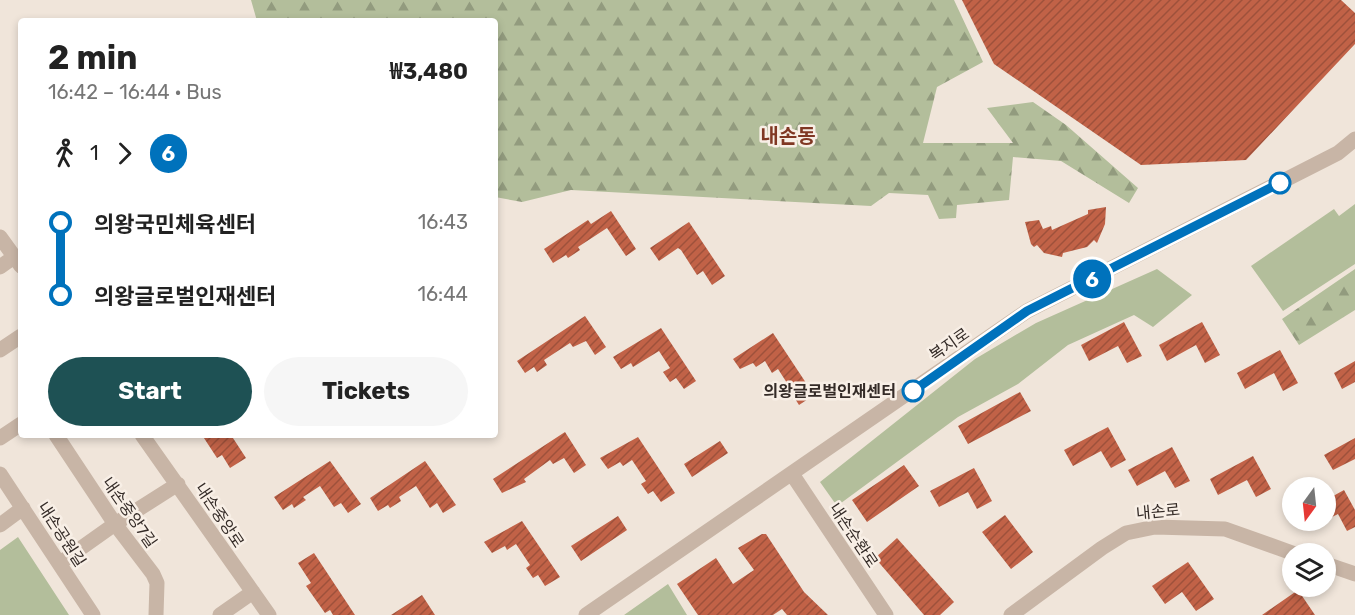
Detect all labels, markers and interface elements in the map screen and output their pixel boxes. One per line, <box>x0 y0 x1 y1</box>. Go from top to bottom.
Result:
text: 2 min <box>48 38 137 77</box>
text: ₩3,480 <box>390 58 468 85</box>
text: 16:42 – 16:44 · Bus <box>48 80 222 104</box>
district label: 내손동 <box>760 124 816 148</box>
icon: walk <box>48 137 81 170</box>
icon: forward <box>108 137 141 170</box>
text: 1 <box>90 141 99 165</box>
text: 6 <box>162 141 175 166</box>
unlabelled marker <box>1269 172 1291 194</box>
text: 16:43 <box>418 210 468 234</box>
text: 의왕국민체육센터 <box>94 211 256 238</box>
line badge: 6 <box>1072 260 1112 298</box>
text: 6 <box>1085 267 1099 292</box>
text: 16:44 <box>417 282 468 306</box>
text: 의왕글로벌인재센터 <box>94 283 276 310</box>
street label: 복지로 <box>926 324 973 365</box>
button: Start <box>48 357 252 426</box>
button: Tickets <box>264 357 468 426</box>
marker: 의왕글로벌인재센터 <box>902 380 924 402</box>
place label: 의왕글로벌인재센터 <box>764 382 896 401</box>
street label: 내손중앙7길 <box>98 473 161 551</box>
north arrow <box>1282 477 1336 531</box>
map controls <box>1282 477 1336 597</box>
street label: 내손중앙로 <box>191 479 248 551</box>
street label: 내손공원길 <box>34 498 90 570</box>
street label: 내손순환로 <box>825 499 882 571</box>
street label: 내손로 <box>1135 500 1181 523</box>
button: layers <box>1282 543 1336 597</box>

